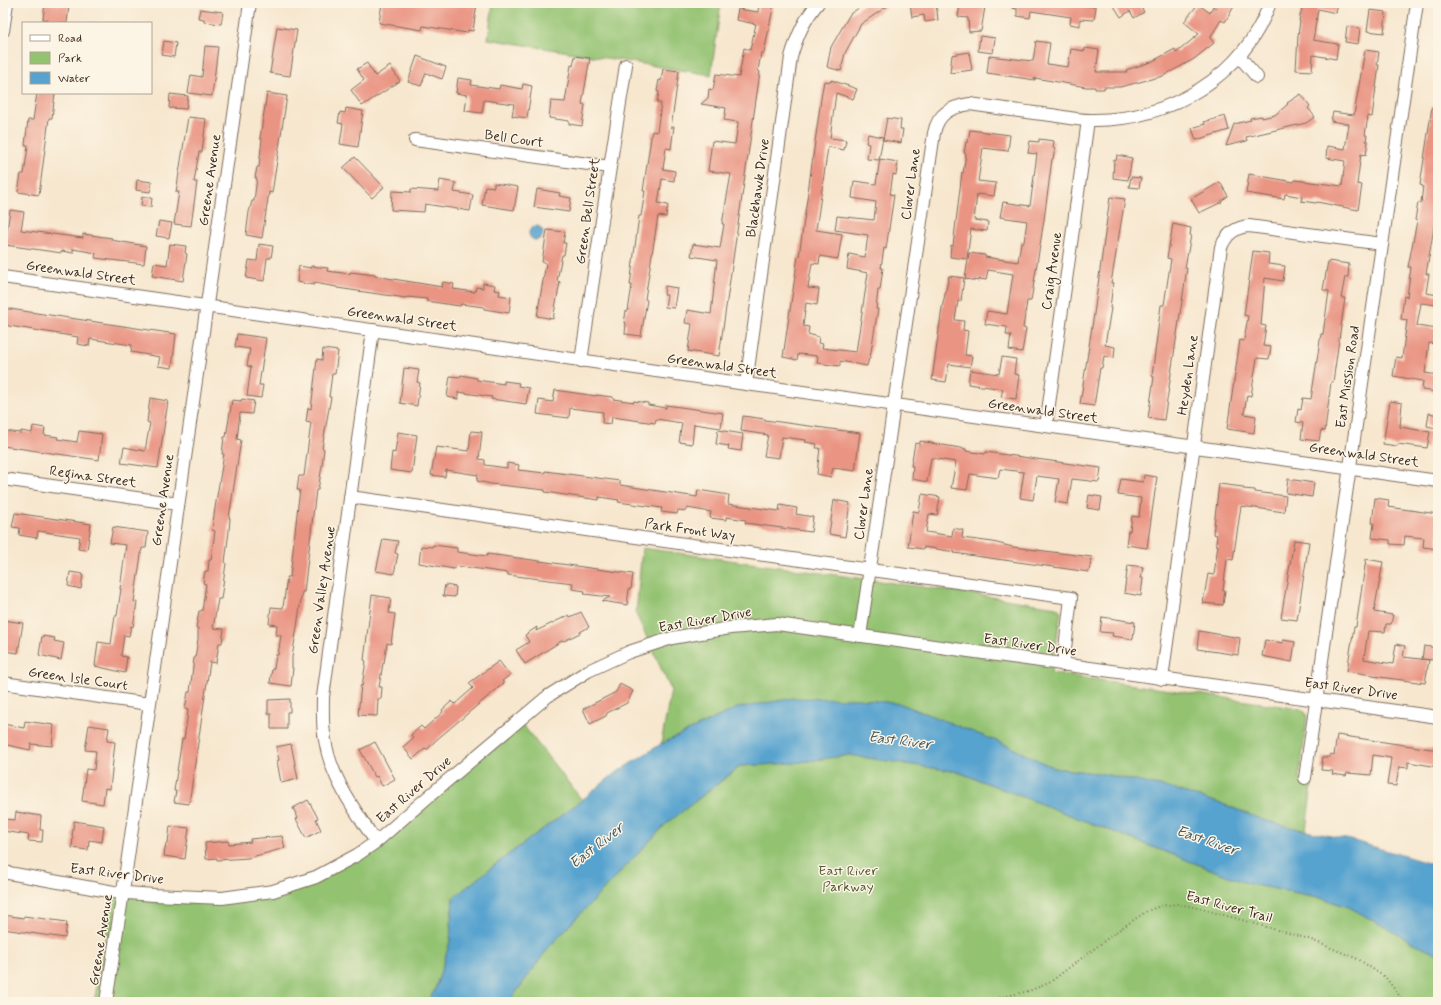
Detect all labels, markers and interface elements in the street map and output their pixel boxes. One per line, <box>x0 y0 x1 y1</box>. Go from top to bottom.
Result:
legend <box>22 22 152 94</box>
text: Road <box>58 31 82 47</box>
text: Park <box>58 51 82 67</box>
text: Water <box>58 71 90 87</box>
street label: Bell Court <box>483 126 545 152</box>
street label: Greene Avenue <box>195 133 225 227</box>
street label: Blackhawk Drive <box>742 137 774 239</box>
street label: Clover Lane <box>897 146 925 221</box>
street label: Green Bell Street <box>572 156 605 266</box>
street label: Craig Avenue <box>1038 230 1067 311</box>
street label: Greenwald Street <box>25 256 138 290</box>
street label: Greenwald Street <box>346 302 459 336</box>
street label: East Mission Road <box>1332 325 1364 429</box>
street label: Heyden Lane <box>1173 333 1203 416</box>
street label: Greenwald Street <box>666 349 779 383</box>
street label: Greenwald Street <box>987 394 1100 428</box>
street label: Greenwald Street <box>1308 438 1421 472</box>
street label: Greene Avenue <box>148 453 178 547</box>
street label: Regina Street <box>48 462 138 494</box>
street label: Clover Lane <box>850 466 878 541</box>
street label: Park Front Way <box>644 515 736 545</box>
street label: Green Valley Avenue <box>304 525 340 655</box>
street label: East River Drive <box>657 603 753 637</box>
street label: East River Drive <box>982 630 1078 660</box>
street label: Green Isle Court <box>27 663 129 695</box>
street label: East River Drive <box>1303 674 1399 704</box>
water label: East River <box>867 727 935 755</box>
street label: East River Drive <box>373 752 455 828</box>
water label: East River <box>566 817 630 873</box>
water label: East River <box>1174 821 1242 861</box>
street label: East River Drive <box>69 859 165 889</box>
park label: East River Parkway <box>818 862 878 896</box>
street label: East River Trail <box>1184 887 1274 927</box>
street label: Greene Avenue <box>85 893 117 987</box>

